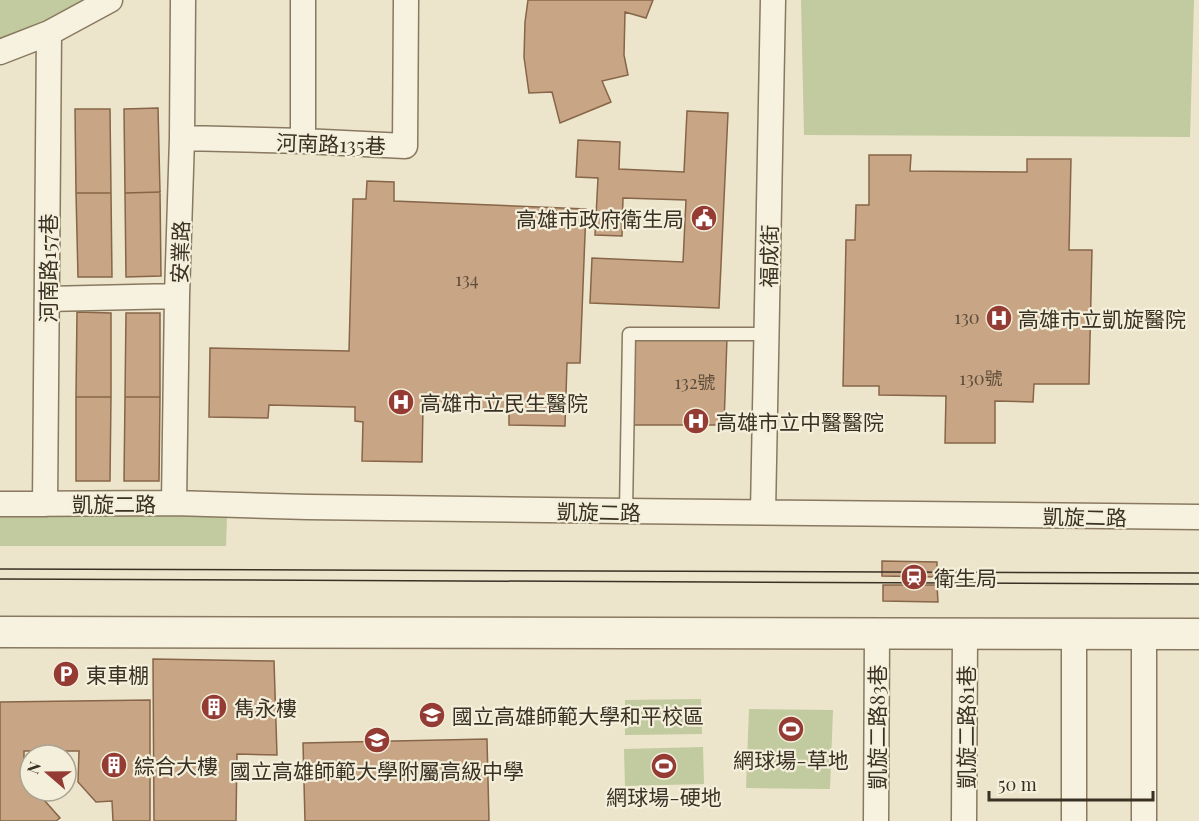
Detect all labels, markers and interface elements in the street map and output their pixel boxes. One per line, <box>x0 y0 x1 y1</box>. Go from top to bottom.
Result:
street label: 河南路135巷 <box>276 127 386 159</box>
public building icon: 高雄市政府衛生局 <box>689 203 719 233</box>
place label: 高雄市政府衛生局 <box>516 204 684 232</box>
street label: 河南路157巷 <box>33 214 61 322</box>
street label: 安業路 <box>164 220 194 284</box>
street label: 福成街 <box>753 224 783 288</box>
house number: 134 <box>455 267 479 291</box>
hospital icon: 高雄市立凱旋醫院 <box>984 303 1014 333</box>
place label: 高雄市立凱旋醫院 <box>1018 304 1186 332</box>
house number: 130 <box>954 305 980 329</box>
house number: 130號 <box>959 366 1003 390</box>
house number: 132號 <box>674 370 716 394</box>
hospital icon: 高雄市立民生醫院 <box>386 387 416 417</box>
place label: 高雄市立民生醫院 <box>420 388 588 416</box>
hospital icon: 高雄市立中醫醫院 <box>681 406 711 436</box>
place label: 高雄市立中醫醫院 <box>716 407 884 435</box>
street label: 凱旋二路 <box>72 489 156 517</box>
street label: 凱旋二路 <box>557 496 641 526</box>
street label: 凱旋二路 <box>1043 501 1127 531</box>
station icon: 衛生局 <box>899 562 929 592</box>
place label: 衛生局 <box>934 563 997 591</box>
parking icon: 東車棚 <box>51 659 81 689</box>
place label: 東車棚 <box>86 660 149 688</box>
street label: 凱旋二路83巷 <box>862 664 890 790</box>
street label: 凱旋二路81巷 <box>951 665 979 789</box>
building icon: 雋永樓 <box>199 692 229 722</box>
place label: 雋永樓 <box>234 693 297 721</box>
school or university icon: 國立高雄師範大學和平校區 <box>417 700 447 730</box>
place label: 國立高雄師範大學和平校區 <box>452 701 704 729</box>
sports icon: 網球場-草地 <box>776 714 806 744</box>
school or university icon: 國立高雄師範大學附屬高級中學 <box>362 725 392 755</box>
north arrow <box>18 743 78 803</box>
place label: 網球場-草地 <box>733 745 849 773</box>
building icon: 綜合大樓 <box>99 750 129 780</box>
place label: 綜合大樓 <box>134 751 218 779</box>
sports icon: 網球場-硬地 <box>649 751 679 781</box>
place label: 國立高雄師範大學附屬高級中學 <box>230 756 524 784</box>
text: N <box>22 758 45 777</box>
scale bar <box>989 764 1152 802</box>
text: 50 m <box>998 772 1037 796</box>
place label: 網球場-硬地 <box>606 782 722 810</box>

